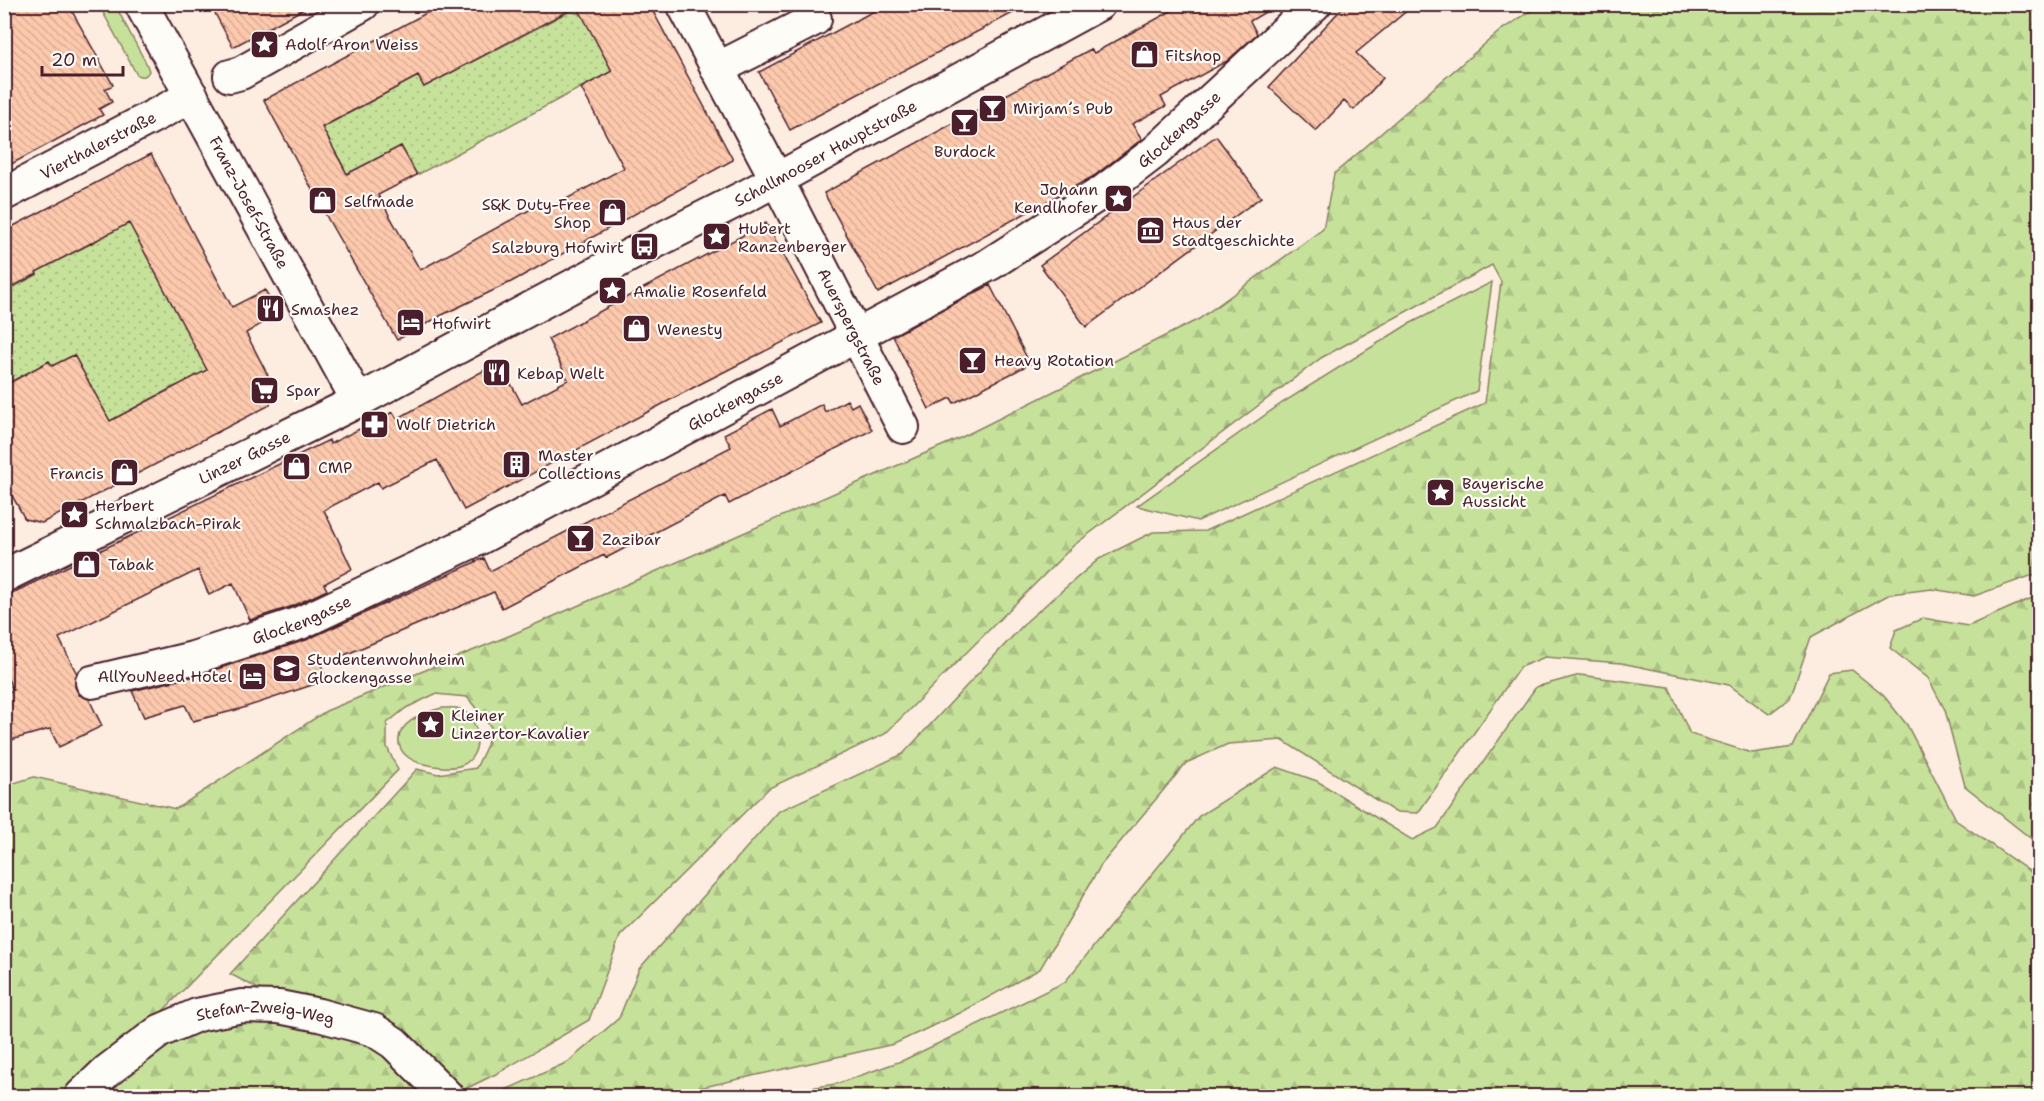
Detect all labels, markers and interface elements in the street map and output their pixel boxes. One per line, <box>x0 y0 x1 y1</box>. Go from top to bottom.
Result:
place icon: Adolf Aron Weiss <box>248 28 280 60</box>
place label: Adolf Aron Weiss <box>285 34 419 55</box>
scale bar <box>42 39 123 77</box>
shop icon: Fitshop <box>1128 39 1160 71</box>
place label: Fitshop <box>1165 45 1221 66</box>
text: 20 m <box>51 48 97 72</box>
street label: Glockengasse <box>1133 86 1225 173</box>
bar icon: Mirjam´s Pub <box>976 92 1008 124</box>
street label: Schallmooser Hauptstraße <box>731 95 921 211</box>
place label: Mirjam´s Pub <box>1013 98 1113 119</box>
street label: Vierthalerstraße <box>37 107 160 184</box>
bar icon: Burdock <box>949 107 981 139</box>
street label: Franz-Josef-Straße <box>204 133 294 273</box>
place label: Burdock <box>934 141 996 162</box>
place label: Johann Kendlhofer <box>1014 179 1098 218</box>
place icon: Johann Kendlhofer <box>1103 182 1135 214</box>
shop icon: Selfmade <box>307 185 339 217</box>
place label: Selfmade <box>344 191 414 212</box>
place label: S&K Duty-Free Shop <box>482 194 591 233</box>
shop icon: S&K Duty-Free Shop <box>596 197 628 229</box>
place label: Haus der Stadtgeschichte <box>1172 212 1295 251</box>
museum icon: Haus der Stadtgeschichte <box>1135 215 1167 247</box>
place label: Hubert Ranzenberger <box>738 218 847 257</box>
place icon: Hubert Ranzenberger <box>701 221 733 253</box>
bus stop icon: Salzburg Hofwirt <box>629 231 661 263</box>
place label: Salzburg Hofwirt <box>491 237 624 258</box>
street label: Auerspergstraße <box>813 265 890 389</box>
place icon: Amalie Rosenfeld <box>596 275 628 307</box>
place label: Amalie Rosenfeld <box>633 281 767 302</box>
restaurant icon: Smashez <box>254 293 286 325</box>
place label: Smashez <box>291 299 359 320</box>
hotel icon: Hofwirt <box>395 307 427 339</box>
place label: Hofwirt <box>432 313 491 334</box>
shop icon: Wenesty <box>620 313 652 345</box>
place label: Wenesty <box>657 319 723 340</box>
bar icon: Heavy Rotation <box>957 344 989 376</box>
place label: Heavy Rotation <box>994 350 1114 371</box>
restaurant icon: Kebap Welt <box>480 357 512 389</box>
place label: Kebap Welt <box>517 363 605 384</box>
street label: Glockengasse <box>684 367 787 436</box>
supermarket icon: Spar <box>249 374 281 406</box>
place label: Spar <box>286 380 321 401</box>
pharmacy icon: Wolf Dietrich <box>359 408 391 440</box>
place label: Wolf Dietrich <box>396 414 496 435</box>
street label: Linzer Gasse <box>195 426 294 489</box>
place label: Master Collections <box>538 445 621 484</box>
building icon: Master Collections <box>501 448 533 480</box>
shop icon: CMP <box>281 451 313 483</box>
shop icon: Francis <box>109 457 141 489</box>
place label: CMP <box>318 457 352 478</box>
place label: Francis <box>50 463 104 484</box>
place label: Bayerische Aussicht <box>1462 473 1544 512</box>
place icon: Bayerische Aussicht <box>1425 476 1457 508</box>
place label: Herbert Schmalzbach-Pirak <box>95 495 241 534</box>
place icon: Herbert Schmalzbach-Pirak <box>58 498 90 530</box>
bar icon: Zazibar <box>565 523 597 555</box>
place label: Zazibar <box>602 529 661 550</box>
shop icon: Tabak <box>71 548 103 580</box>
place label: Tabak <box>108 554 154 575</box>
street label: Glockengasse <box>249 590 355 649</box>
place label: Studentenwohnheim Glockengasse <box>307 649 465 688</box>
school or university icon: Studentenwohnheim Glockengasse <box>270 652 302 684</box>
hotel icon: AllYouNeed Hotel <box>237 660 269 692</box>
place label: AllYouNeed Hotel <box>97 666 232 687</box>
place label: Kleiner Linzertor-Kavalier <box>451 705 590 744</box>
place icon: Kleiner Linzertor-Kavalier <box>414 708 446 740</box>
street label: Stefan-Zweig-Weg <box>194 996 337 1030</box>

